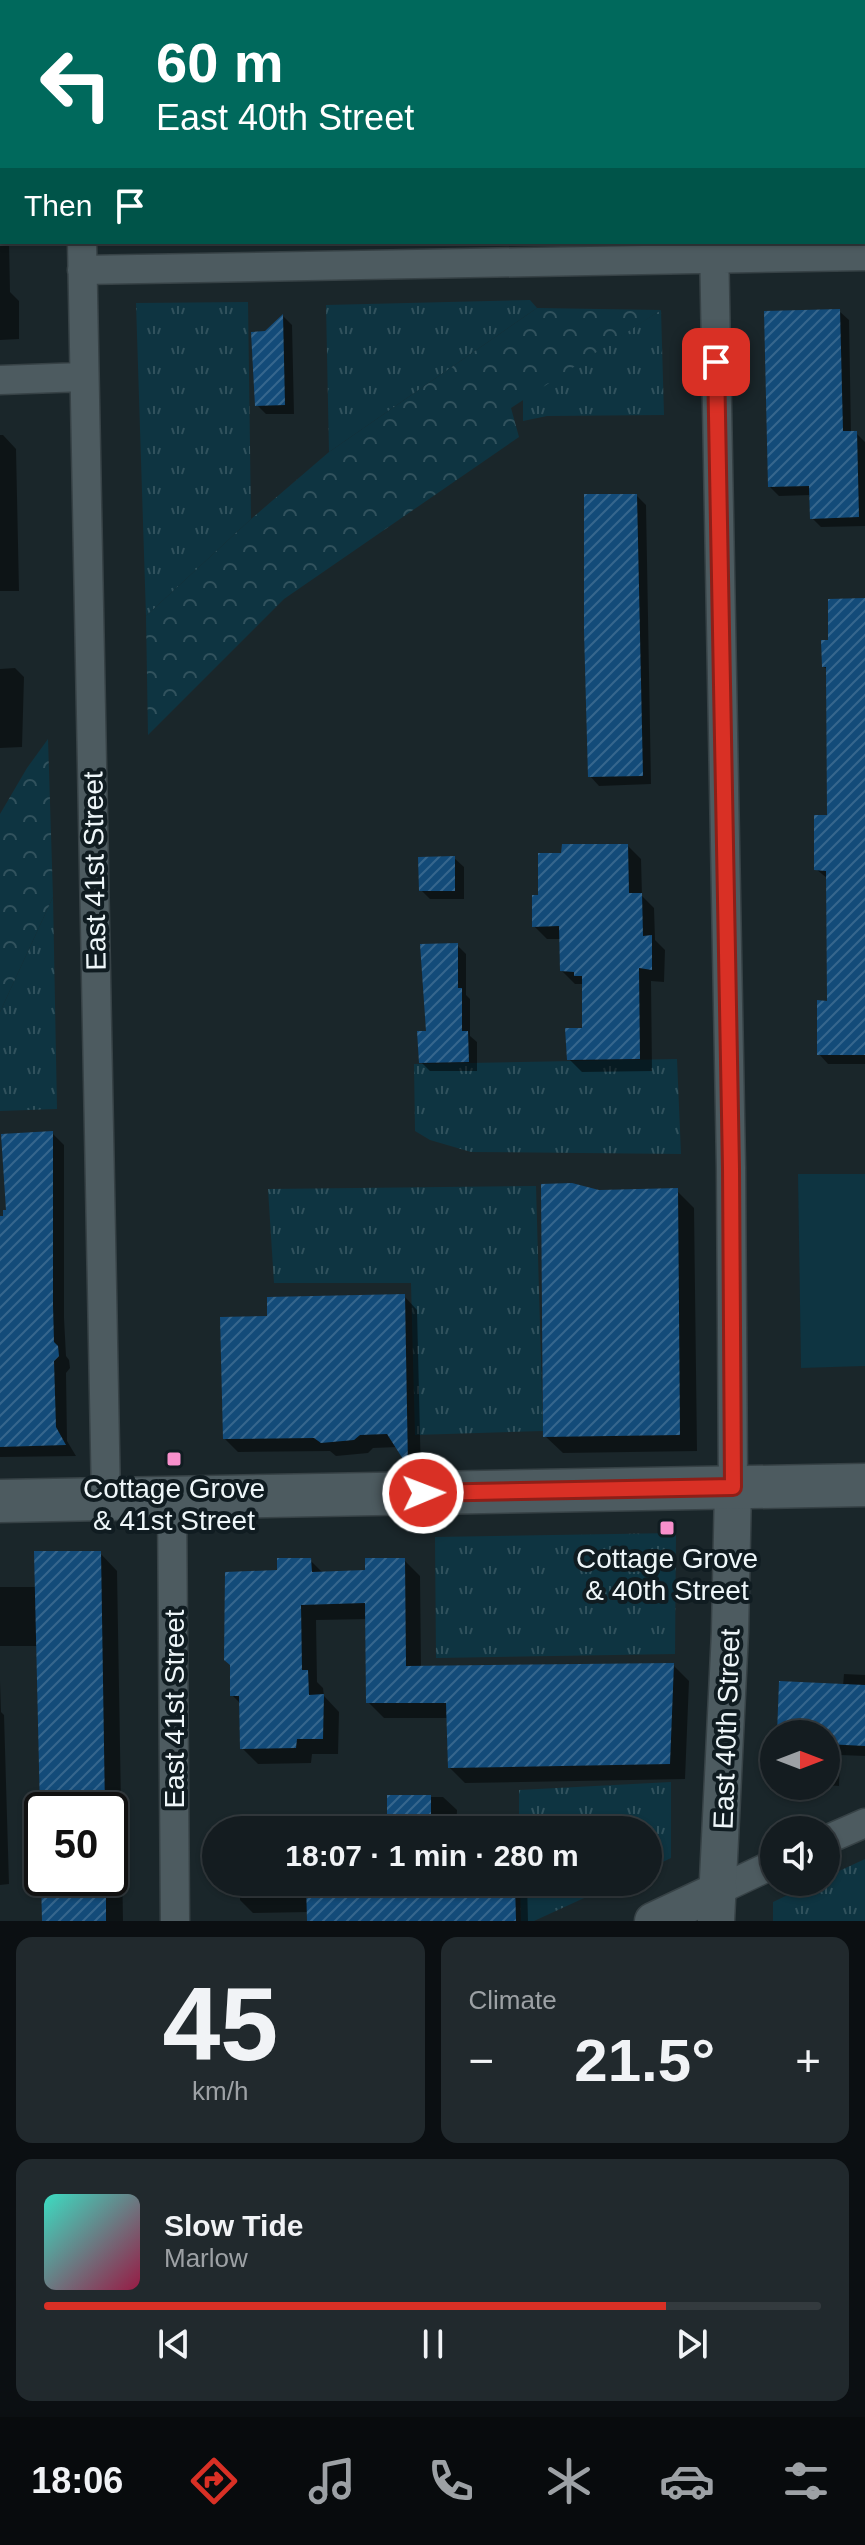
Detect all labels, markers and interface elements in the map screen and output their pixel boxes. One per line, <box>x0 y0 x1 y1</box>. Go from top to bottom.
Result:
text: 60 m <box>156 31 284 94</box>
icon: left <box>24 32 128 136</box>
text: East 40th Street <box>156 97 414 138</box>
icon: arrive <box>108 184 152 228</box>
text: Then <box>24 189 92 222</box>
pin <box>682 328 750 396</box>
icon: arrive <box>694 340 738 384</box>
street label: East 41st Street <box>77 771 112 971</box>
marker: Cottage Grove & 41st Street <box>165 1450 183 1468</box>
position arrow <box>381 1451 465 1535</box>
place label: Cottage Grove & 41st Street <box>83 1473 265 1536</box>
marker: Cottage Grove & 40th Street <box>658 1519 676 1537</box>
place label: Cottage Grove & 40th Street <box>576 1543 758 1606</box>
street label: East 41st Street <box>159 1609 190 1809</box>
street label: East 40th Street <box>708 1628 746 1830</box>
north arrow <box>760 1720 840 1800</box>
map controls <box>760 1720 840 1896</box>
speed limit sign: 50 <box>24 1792 128 1896</box>
button: sound <box>760 1816 840 1896</box>
text: 18:07 · 1 min · 280 m <box>285 1839 579 1872</box>
text: 45 <box>162 1966 278 2082</box>
text: Climate <box>469 1985 557 2015</box>
text: 21.5° <box>574 2027 715 2094</box>
text: − <box>469 2036 494 2085</box>
text: + <box>795 2036 821 2085</box>
text: km/h <box>192 2076 248 2106</box>
text: Slow Tide <box>164 2209 303 2242</box>
text: Marlow <box>164 2243 248 2273</box>
icon: previous <box>152 2322 196 2366</box>
icon: pause <box>411 2322 455 2366</box>
icon: next <box>670 2322 714 2366</box>
icon: directions <box>186 2453 242 2509</box>
icon: music <box>304 2453 360 2509</box>
icon: phone <box>423 2453 479 2509</box>
icon: climate <box>541 2453 597 2509</box>
icon: car <box>659 2453 715 2509</box>
icon: filters <box>778 2453 834 2509</box>
text: 18:06 <box>31 2460 123 2501</box>

